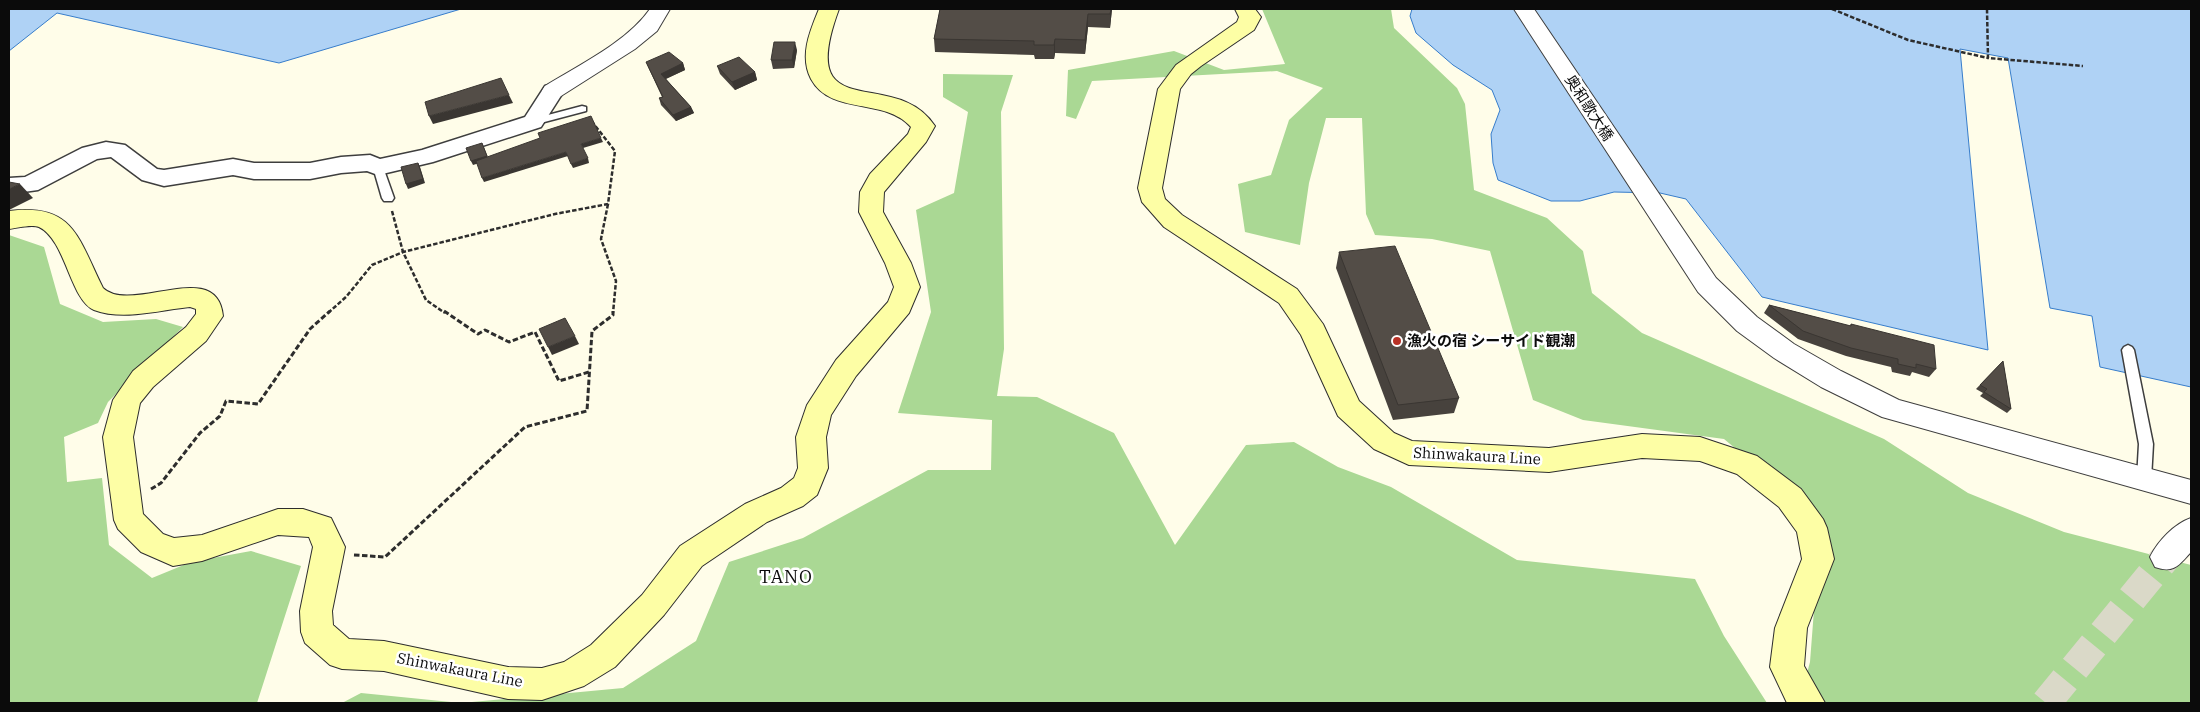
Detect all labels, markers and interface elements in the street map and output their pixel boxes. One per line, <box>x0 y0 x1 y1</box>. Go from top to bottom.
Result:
street label: 奥和歌大橋 <box>1561 71 1618 144</box>
place label: 漁火の宿 シーサイド観潮 <box>1407 331 1575 350</box>
marker: 漁火の宿 シーサイド観潮 <box>1391 335 1403 347</box>
street label: Shinwakaura Line <box>1413 443 1541 468</box>
district label: TANO <box>759 565 813 588</box>
street label: Shinwakaura Line <box>396 648 525 691</box>

